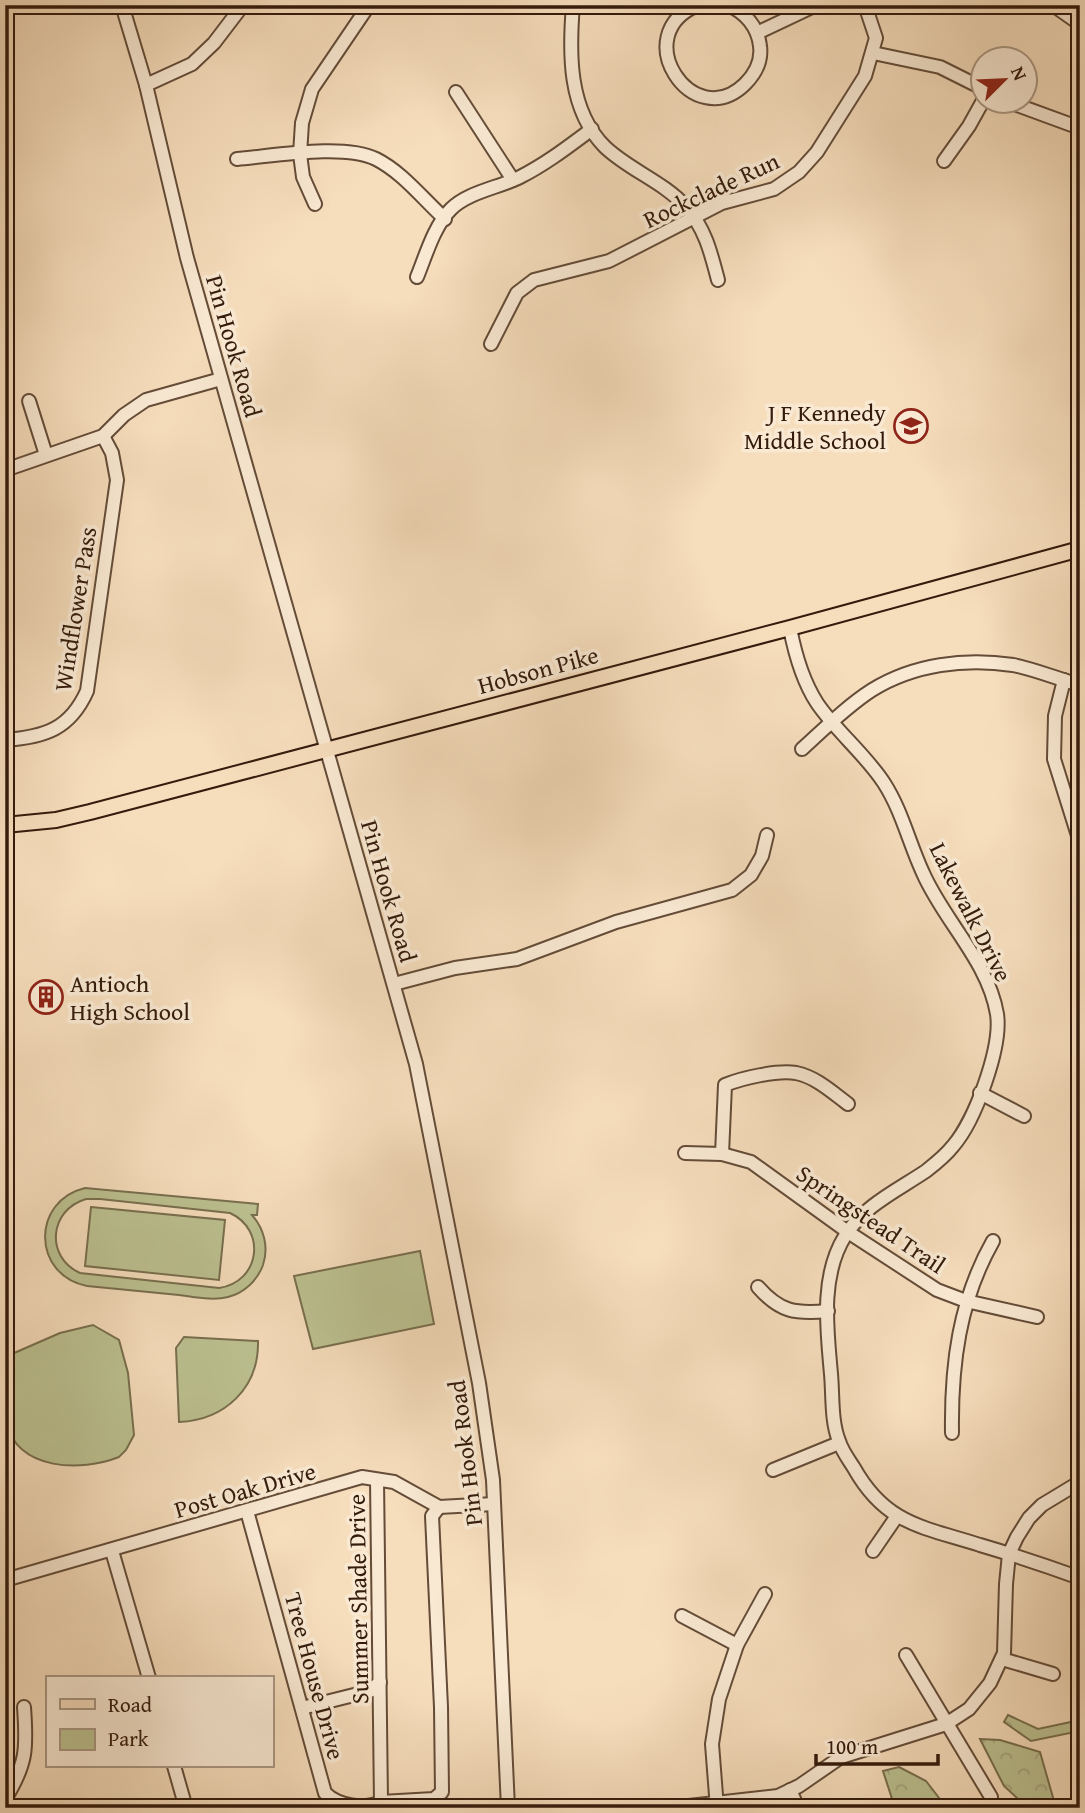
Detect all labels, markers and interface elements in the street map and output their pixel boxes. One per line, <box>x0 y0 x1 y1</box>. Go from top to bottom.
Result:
north arrow <box>970 46 1040 116</box>
text: N <box>1004 62 1035 85</box>
street label: Rockclade Run <box>637 143 785 237</box>
street label: Pin Hook Road <box>197 271 271 421</box>
place label: J F Kennedy Middle School <box>744 395 886 458</box>
school or university icon: J F Kennedy Middle School <box>892 407 930 445</box>
street label: Windflower Pass <box>45 524 105 694</box>
street label: Hobson Pike <box>474 637 602 703</box>
street label: Pin Hook Road <box>352 816 426 966</box>
street label: Lakewalk Drive <box>921 836 1021 988</box>
place label: Antioch High School <box>70 966 190 1029</box>
building icon: Antioch High School <box>27 978 65 1016</box>
street label: Springstead Trail <box>789 1156 953 1282</box>
street label: Pin Hook Road <box>439 1378 491 1528</box>
street label: Post Oak Drive <box>170 1453 320 1527</box>
street label: Summer Shade Drive <box>339 1494 377 1704</box>
street label: Tree House Drive <box>276 1588 354 1764</box>
legend <box>46 1676 273 1768</box>
text: Road <box>108 1689 153 1720</box>
scale bar <box>816 1722 938 1766</box>
text: Park <box>108 1723 149 1754</box>
text: 100 m <box>826 1731 878 1762</box>

